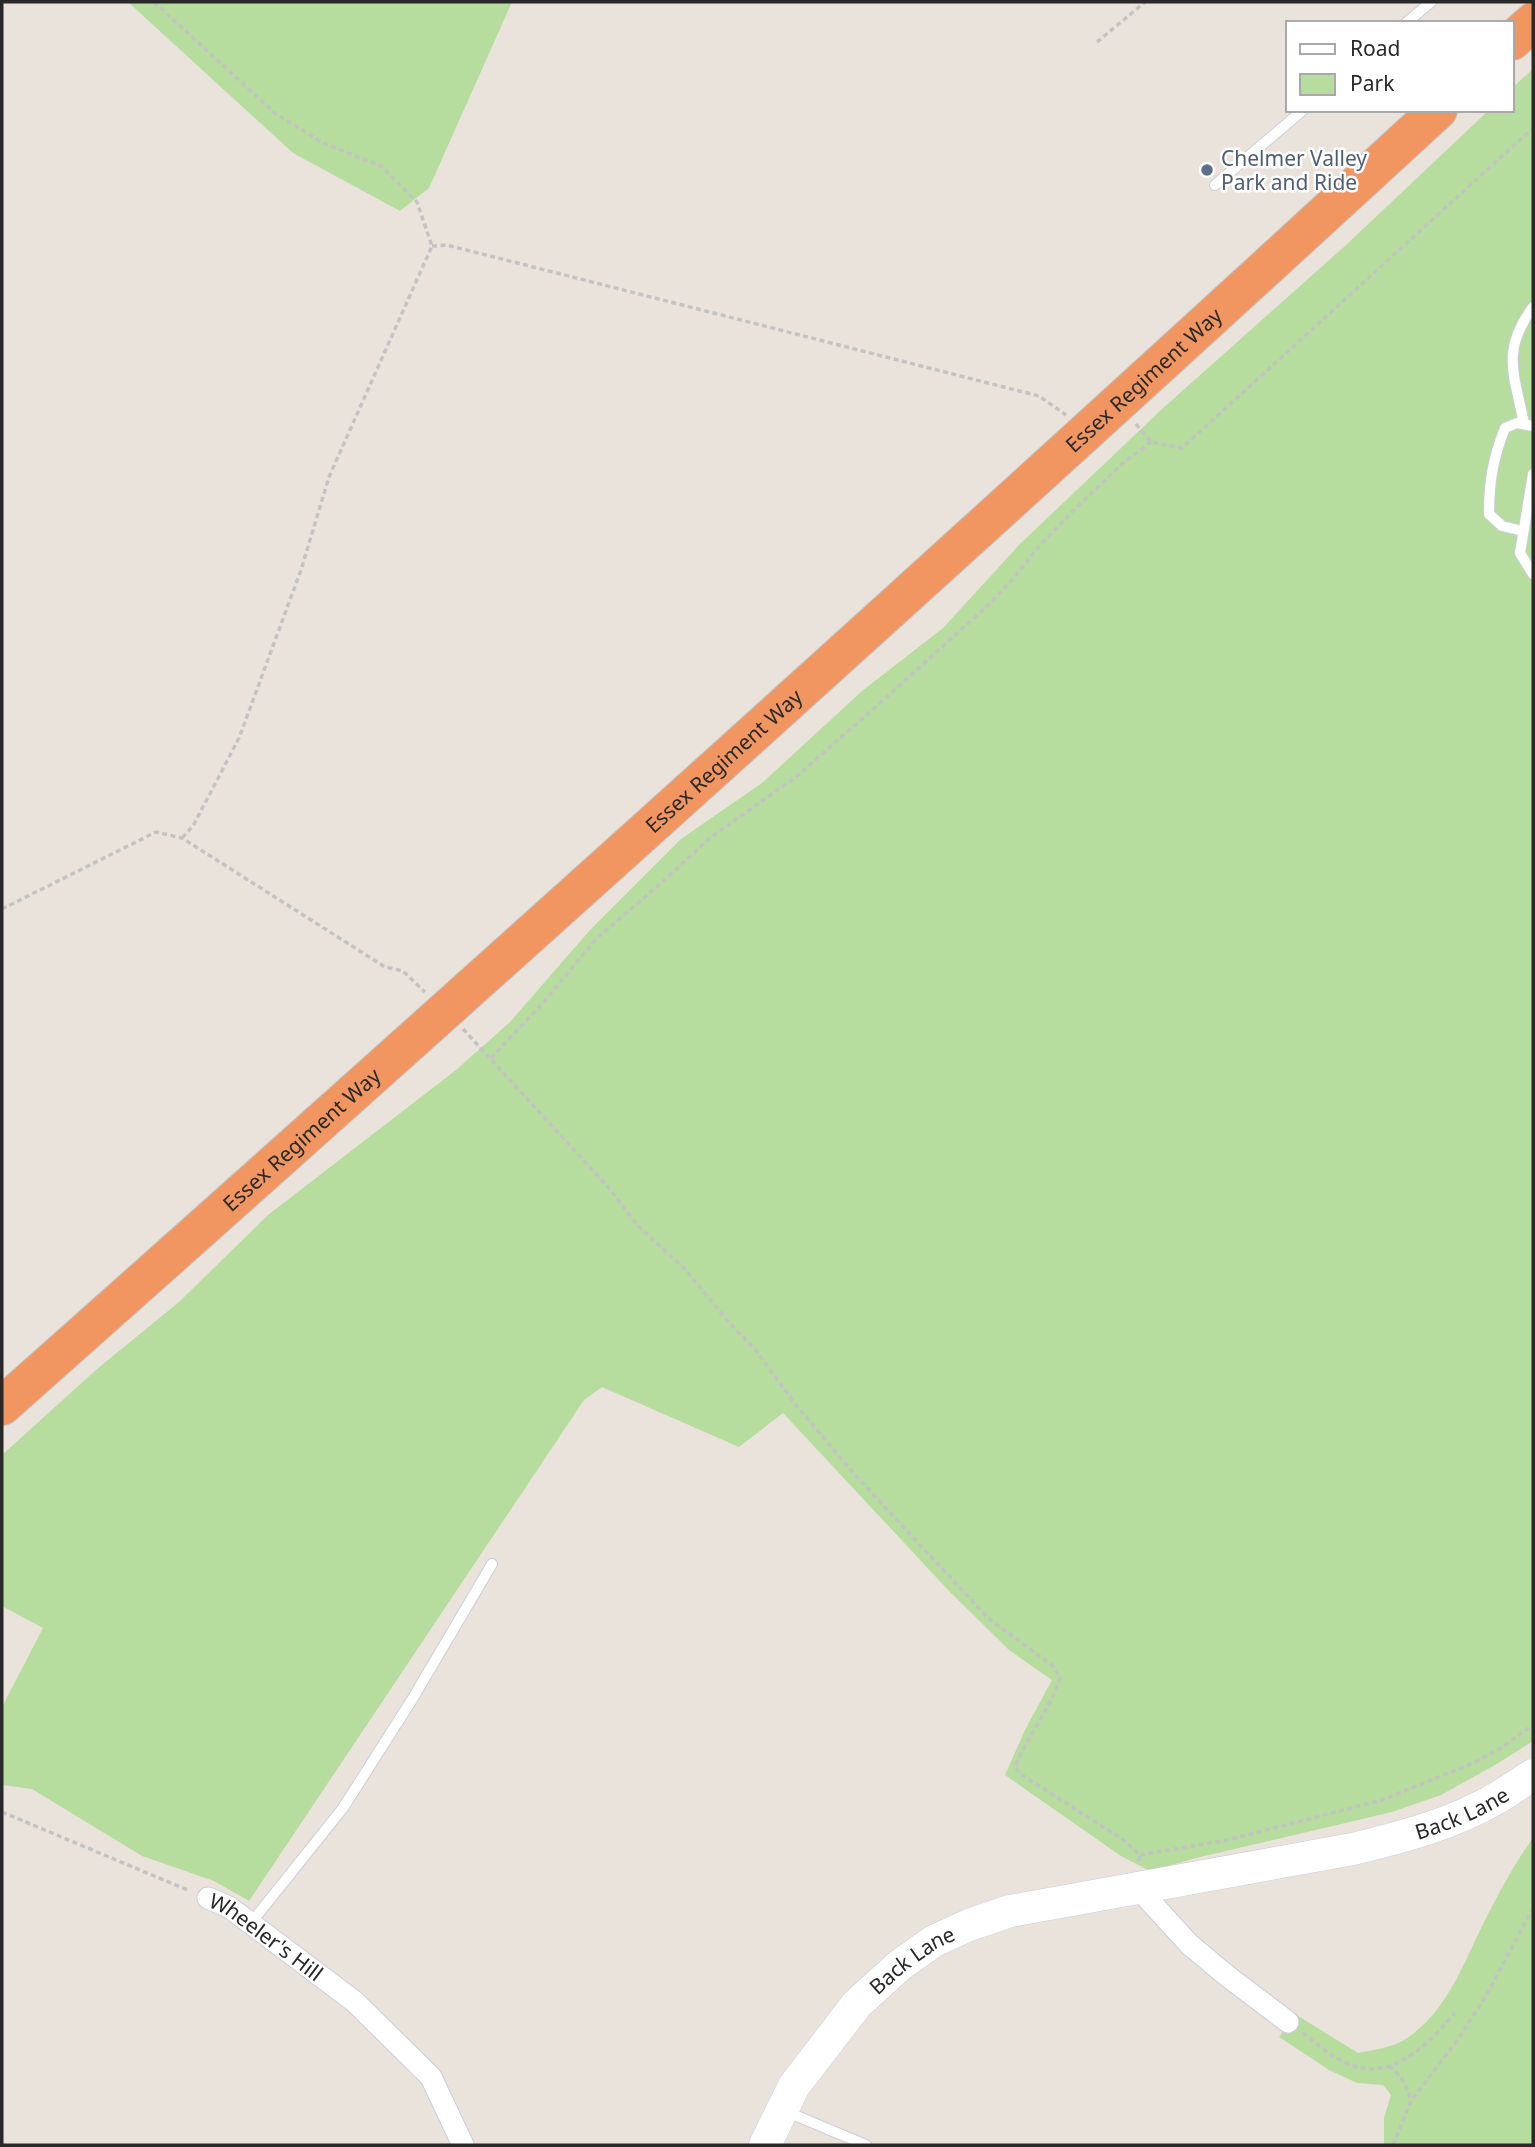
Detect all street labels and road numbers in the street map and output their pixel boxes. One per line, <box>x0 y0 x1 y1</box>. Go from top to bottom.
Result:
street label: Essex Regiment Way <box>1059 301 1228 458</box>
street label: Essex Regiment Way <box>639 682 808 839</box>
street label: Essex Regiment Way <box>217 1061 386 1217</box>
street label: Back Lane <box>1411 1780 1514 1846</box>
street label: Wheeler's Hill <box>205 1886 329 1987</box>
street label: Back Lane <box>863 1919 959 2000</box>

